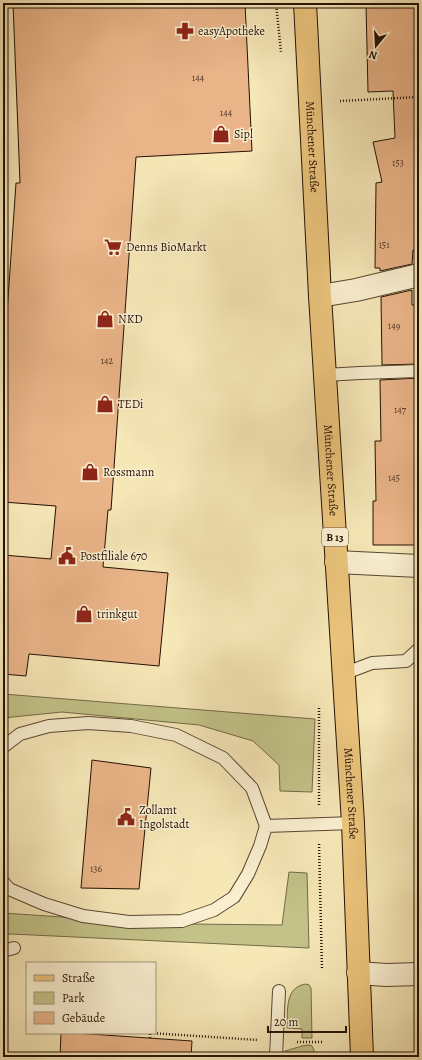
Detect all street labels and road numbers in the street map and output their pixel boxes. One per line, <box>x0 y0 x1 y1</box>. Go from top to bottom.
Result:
street label: Münchener Straße <box>302 101 323 193</box>
street label: Münchener Straße <box>320 424 342 517</box>
road number: B 13 <box>322 528 348 546</box>
street label: Münchener Straße <box>340 747 362 840</box>

